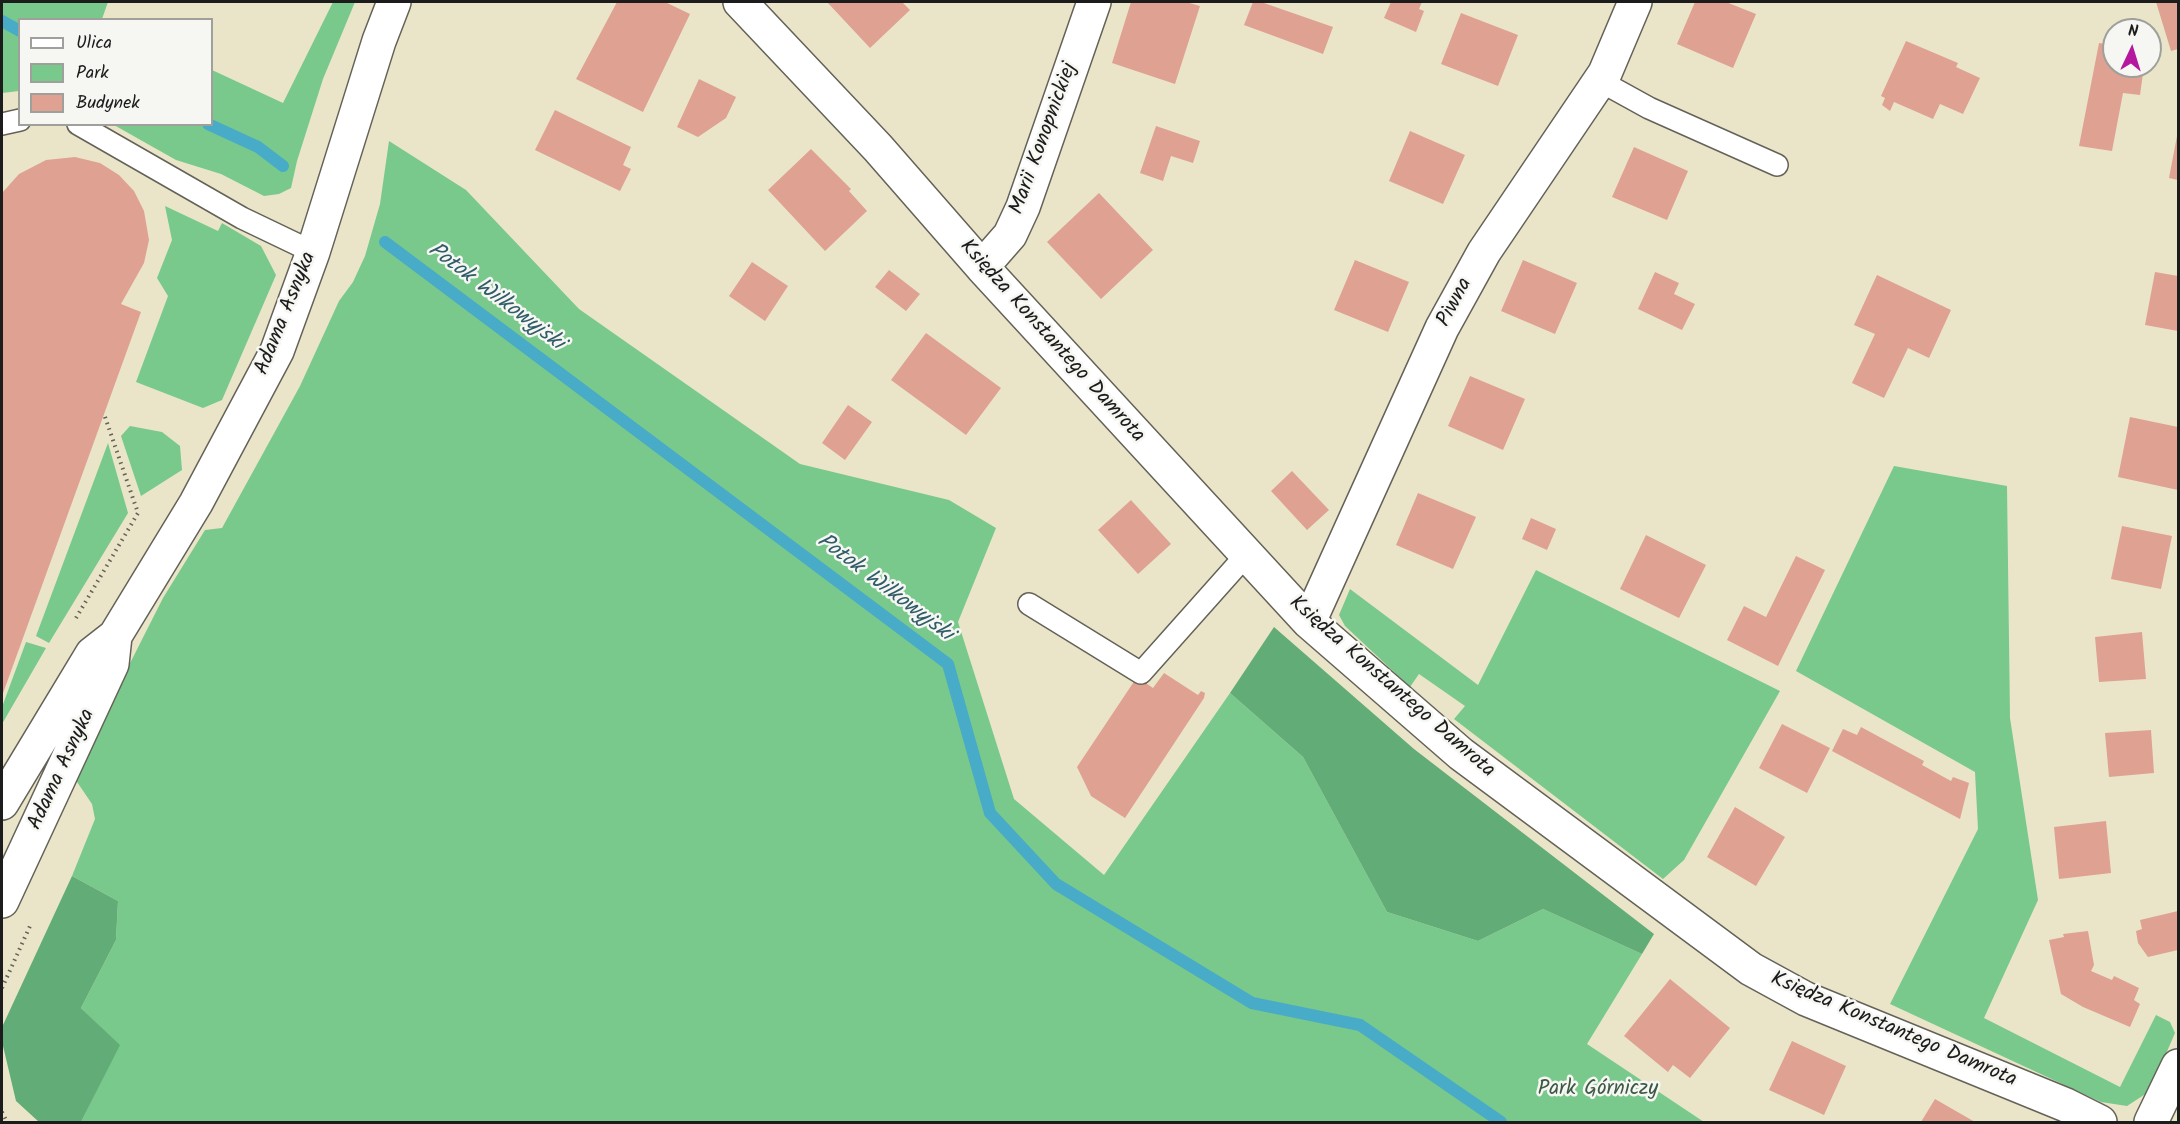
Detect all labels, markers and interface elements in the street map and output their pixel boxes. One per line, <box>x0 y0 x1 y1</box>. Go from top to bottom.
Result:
legend <box>18 18 213 126</box>
north arrow <box>2102 18 2162 78</box>
text: N <box>2127 19 2139 44</box>
text: Ulica <box>76 29 112 58</box>
text: Park <box>76 59 109 88</box>
street label: Marii Konopnickiej <box>1006 60 1084 218</box>
text: Budynek <box>76 89 140 118</box>
street label: Księdza Konstantego Damrota <box>953 235 1149 449</box>
water label: Potok Wilkowyjski <box>422 238 568 358</box>
street label: Adama Asnyka <box>251 249 323 379</box>
street label: Piwna <box>1433 274 1479 332</box>
water label: Potok Wilkowyjski <box>811 529 957 649</box>
street label: Księdza Konstantego Damrota <box>1283 592 1499 784</box>
street label: Adama Asnyka <box>24 706 102 834</box>
street label: Księdza Konstantego Damrota <box>1766 968 2020 1094</box>
park label: Park Górniczy <box>1538 1077 1658 1103</box>

